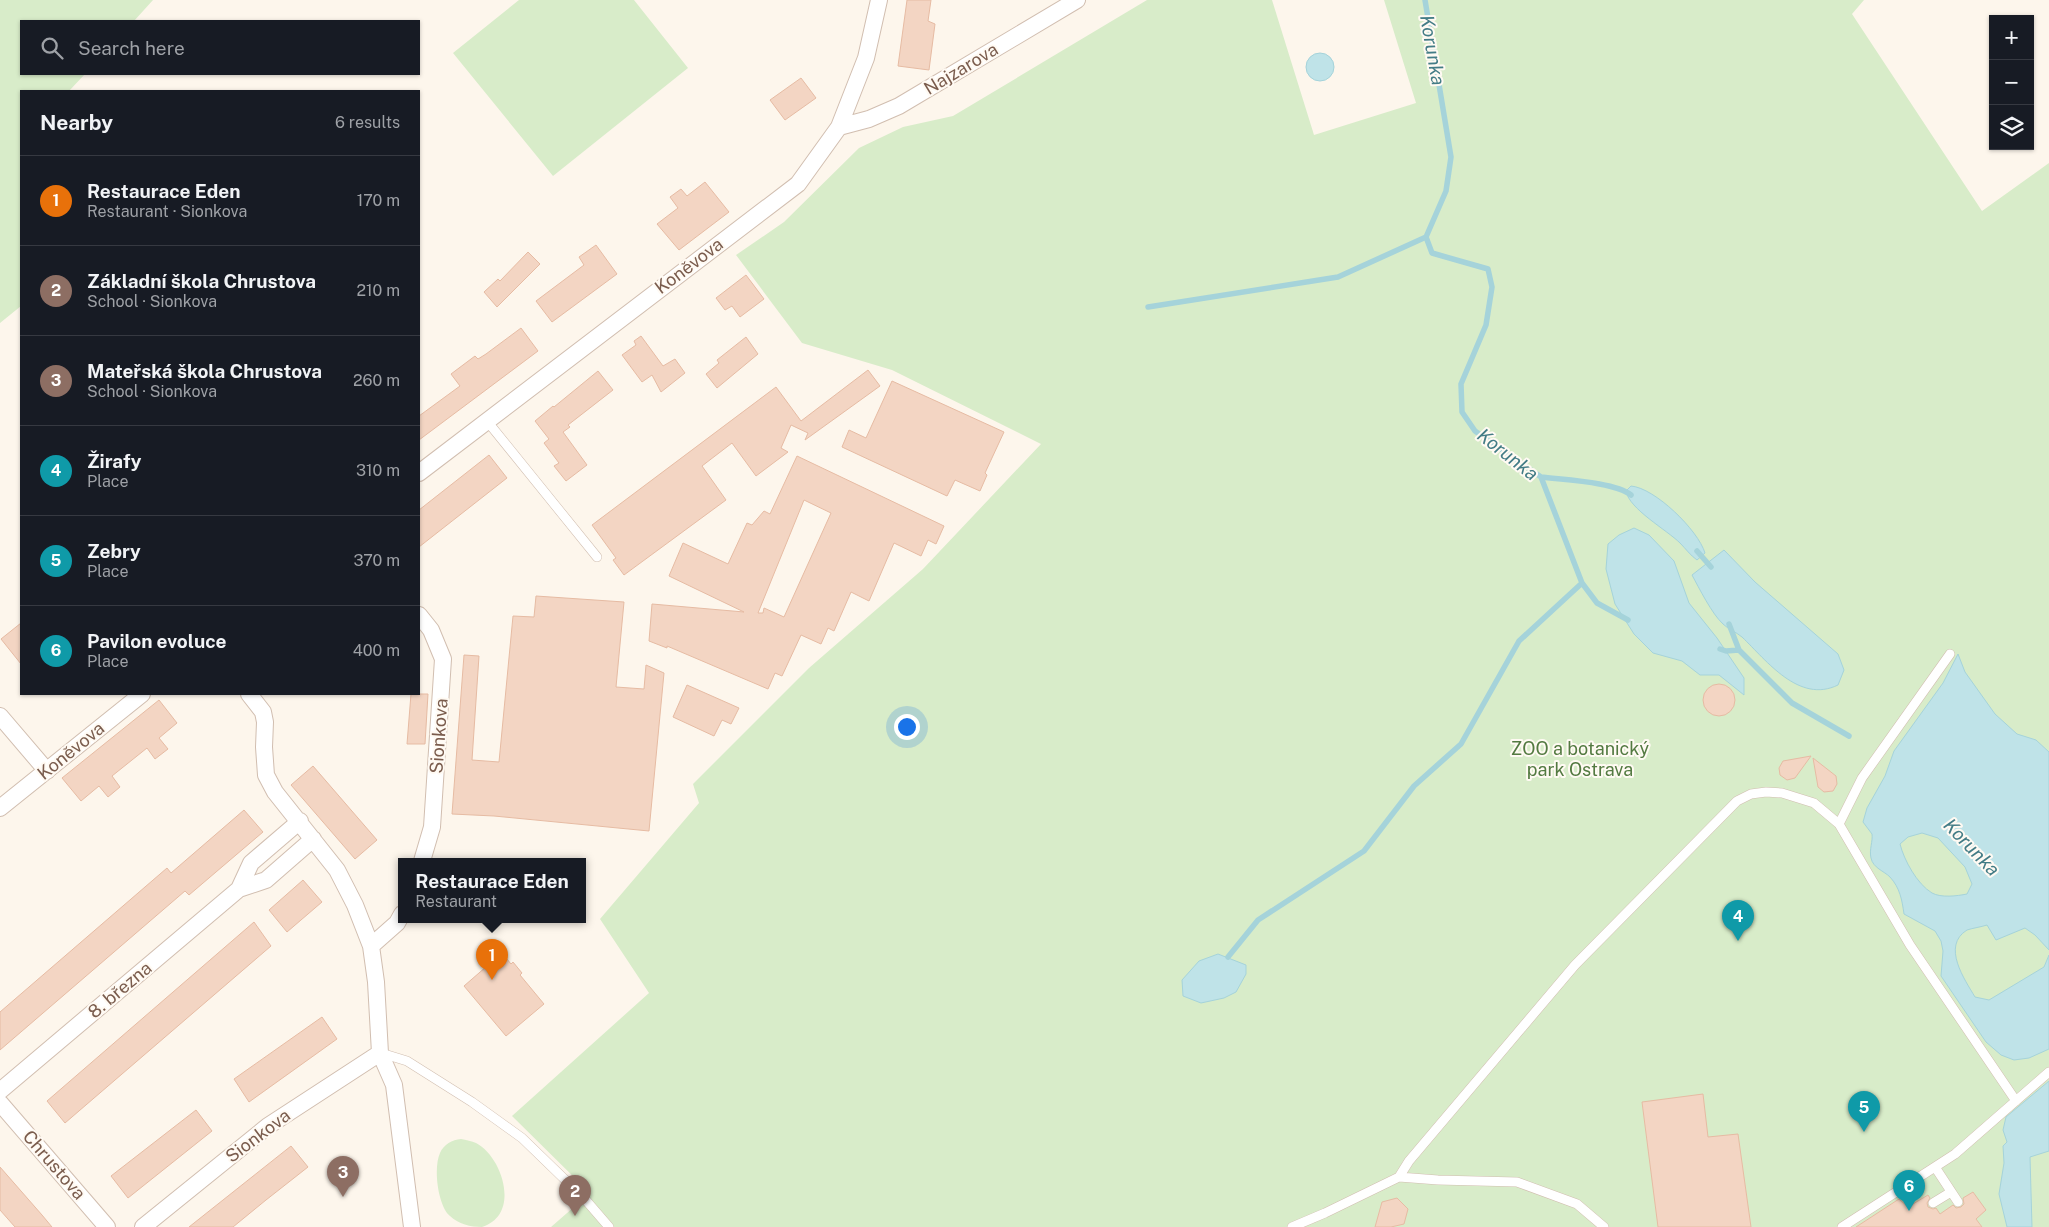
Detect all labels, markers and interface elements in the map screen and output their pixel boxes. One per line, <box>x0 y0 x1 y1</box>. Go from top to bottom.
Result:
water label: Korunka <box>1416 13 1450 87</box>
map controls <box>1989 15 2034 150</box>
button: + <box>1989 15 2034 60</box>
search box <box>20 20 420 75</box>
icon: search <box>38 34 66 62</box>
text: Search here <box>78 37 185 59</box>
street label: Najzarova <box>920 38 1002 99</box>
button: − <box>1989 60 2034 105</box>
button: layers <box>1989 105 2034 150</box>
text: Nearby <box>40 110 113 135</box>
text: 6 results <box>335 113 400 132</box>
text: Restaurace Eden <box>87 180 240 202</box>
text: 1 <box>53 191 59 210</box>
text: 170 m <box>357 191 400 210</box>
text: Restaurant · Sionkova <box>87 202 247 221</box>
street label: Koněvova <box>650 233 727 298</box>
text: Základní škola Chrustova <box>87 270 316 292</box>
text: 2 <box>51 281 61 300</box>
text: 210 m <box>356 281 400 300</box>
text: School · Sionkova <box>87 292 217 311</box>
text: Mateřská škola Chrustova <box>87 360 322 382</box>
text: 3 <box>51 371 61 390</box>
text: 260 m <box>353 371 400 390</box>
text: School · Sionkova <box>87 382 217 401</box>
water label: Korunka <box>1473 423 1543 485</box>
text: Žirafy <box>87 450 141 472</box>
text: 4 <box>51 461 61 480</box>
text: 310 m <box>356 461 400 480</box>
text: Place <box>87 472 129 491</box>
text: Zebry <box>87 540 141 562</box>
text: 5 <box>51 551 61 570</box>
text: 370 m <box>353 551 400 570</box>
text: Place <box>87 562 129 581</box>
text: Pavilon evoluce <box>87 630 227 652</box>
text: 6 <box>51 641 61 660</box>
text: 400 m <box>353 641 400 660</box>
text: Place <box>87 652 129 671</box>
street label: Sionkova <box>425 698 452 774</box>
your location <box>894 714 920 740</box>
street label: Koněvova <box>33 717 108 784</box>
park label: ZOO a botanický park Ostrava <box>1511 738 1650 780</box>
water label: Korunka <box>1939 814 2005 880</box>
popup <box>398 858 586 923</box>
text: Restaurace Eden <box>415 870 569 892</box>
text: Restaurant <box>415 892 497 911</box>
pin: 4 <box>1722 900 1754 941</box>
pin: 1 <box>476 939 508 980</box>
street label: 8. března <box>84 957 156 1022</box>
pin: 5 <box>1848 1091 1880 1132</box>
street label: Sionkova <box>221 1104 294 1167</box>
street label: Chrustova <box>19 1126 90 1204</box>
pin: 3 <box>327 1156 359 1197</box>
pin: 6 <box>1893 1170 1925 1211</box>
pin: 2 <box>559 1175 591 1216</box>

